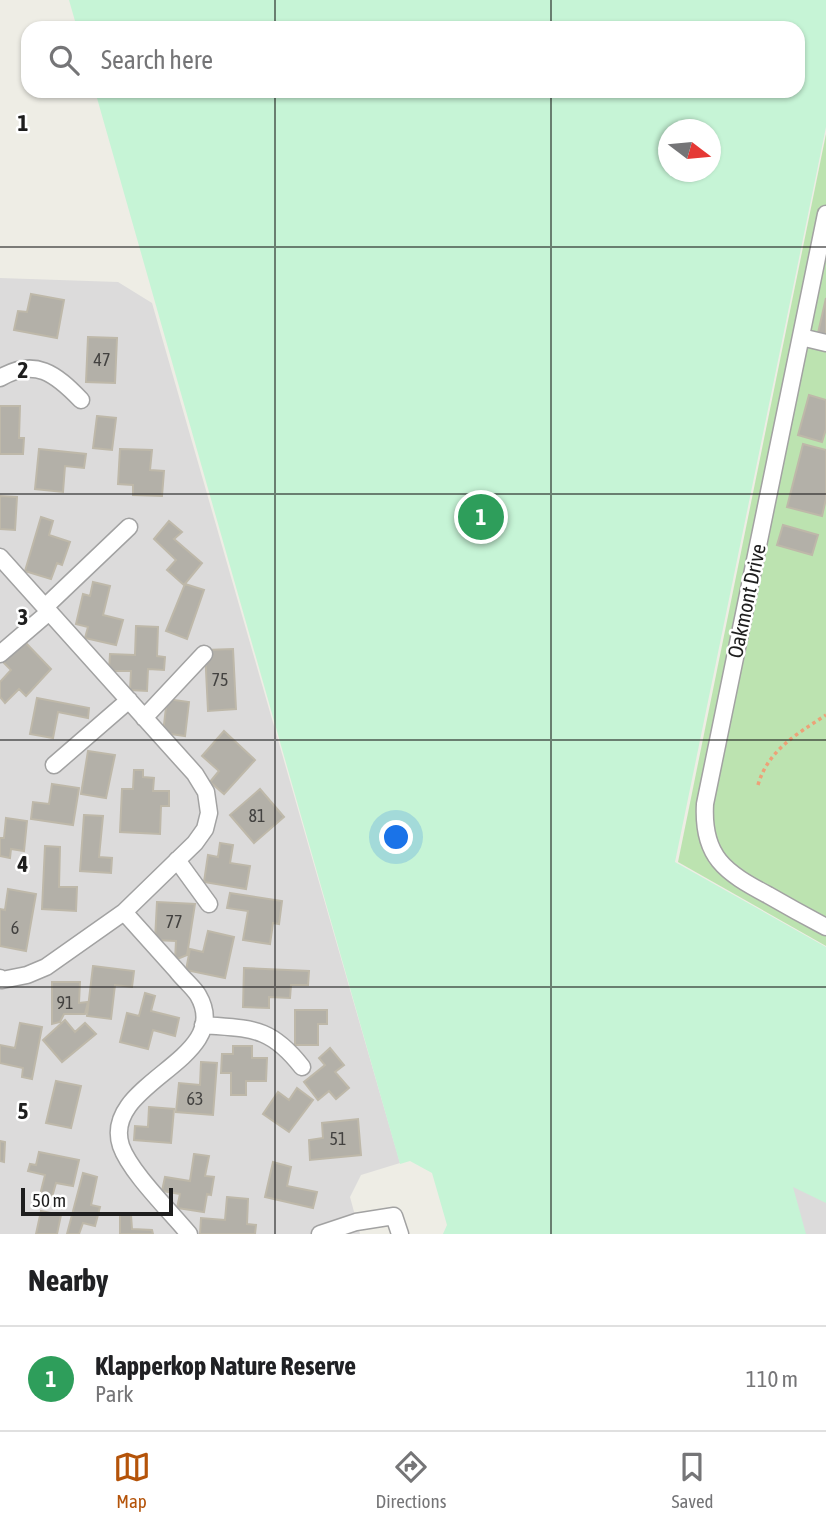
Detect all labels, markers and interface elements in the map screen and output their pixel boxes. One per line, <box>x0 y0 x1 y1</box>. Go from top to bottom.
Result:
search box <box>21 21 805 98</box>
icon: search <box>45 41 83 79</box>
text: Search here <box>101 45 213 75</box>
text: 1 <box>18 110 29 136</box>
north arrow <box>658 119 721 182</box>
house number: 47 <box>94 349 110 370</box>
text: 2 <box>18 357 28 383</box>
pin: 1 <box>458 491 504 543</box>
street label: Oakmont Drive <box>722 541 770 660</box>
text: 3 <box>18 604 28 630</box>
house number: 75 <box>212 669 228 690</box>
house number: 81 <box>249 805 265 826</box>
your location <box>379 820 413 854</box>
text: 4 <box>17 851 29 877</box>
house number: 77 <box>166 911 182 932</box>
house number: 6 <box>11 917 19 938</box>
house number: 91 <box>57 992 73 1013</box>
house number: 63 <box>187 1088 203 1109</box>
text: 5 <box>18 1098 29 1124</box>
house number: 51 <box>330 1128 346 1149</box>
scale bar <box>21 1185 173 1217</box>
text: 50 m <box>32 1189 66 1211</box>
text: Nearby <box>28 1263 108 1297</box>
text: Klapperkop Nature Reserve <box>95 1351 356 1381</box>
text: 1 <box>46 1366 56 1392</box>
text: 110 m <box>746 1366 798 1392</box>
text: Park <box>95 1381 133 1407</box>
tab: Map <box>113 1448 151 1512</box>
tab: Directions <box>376 1448 446 1512</box>
tab: Saved <box>671 1448 713 1512</box>

